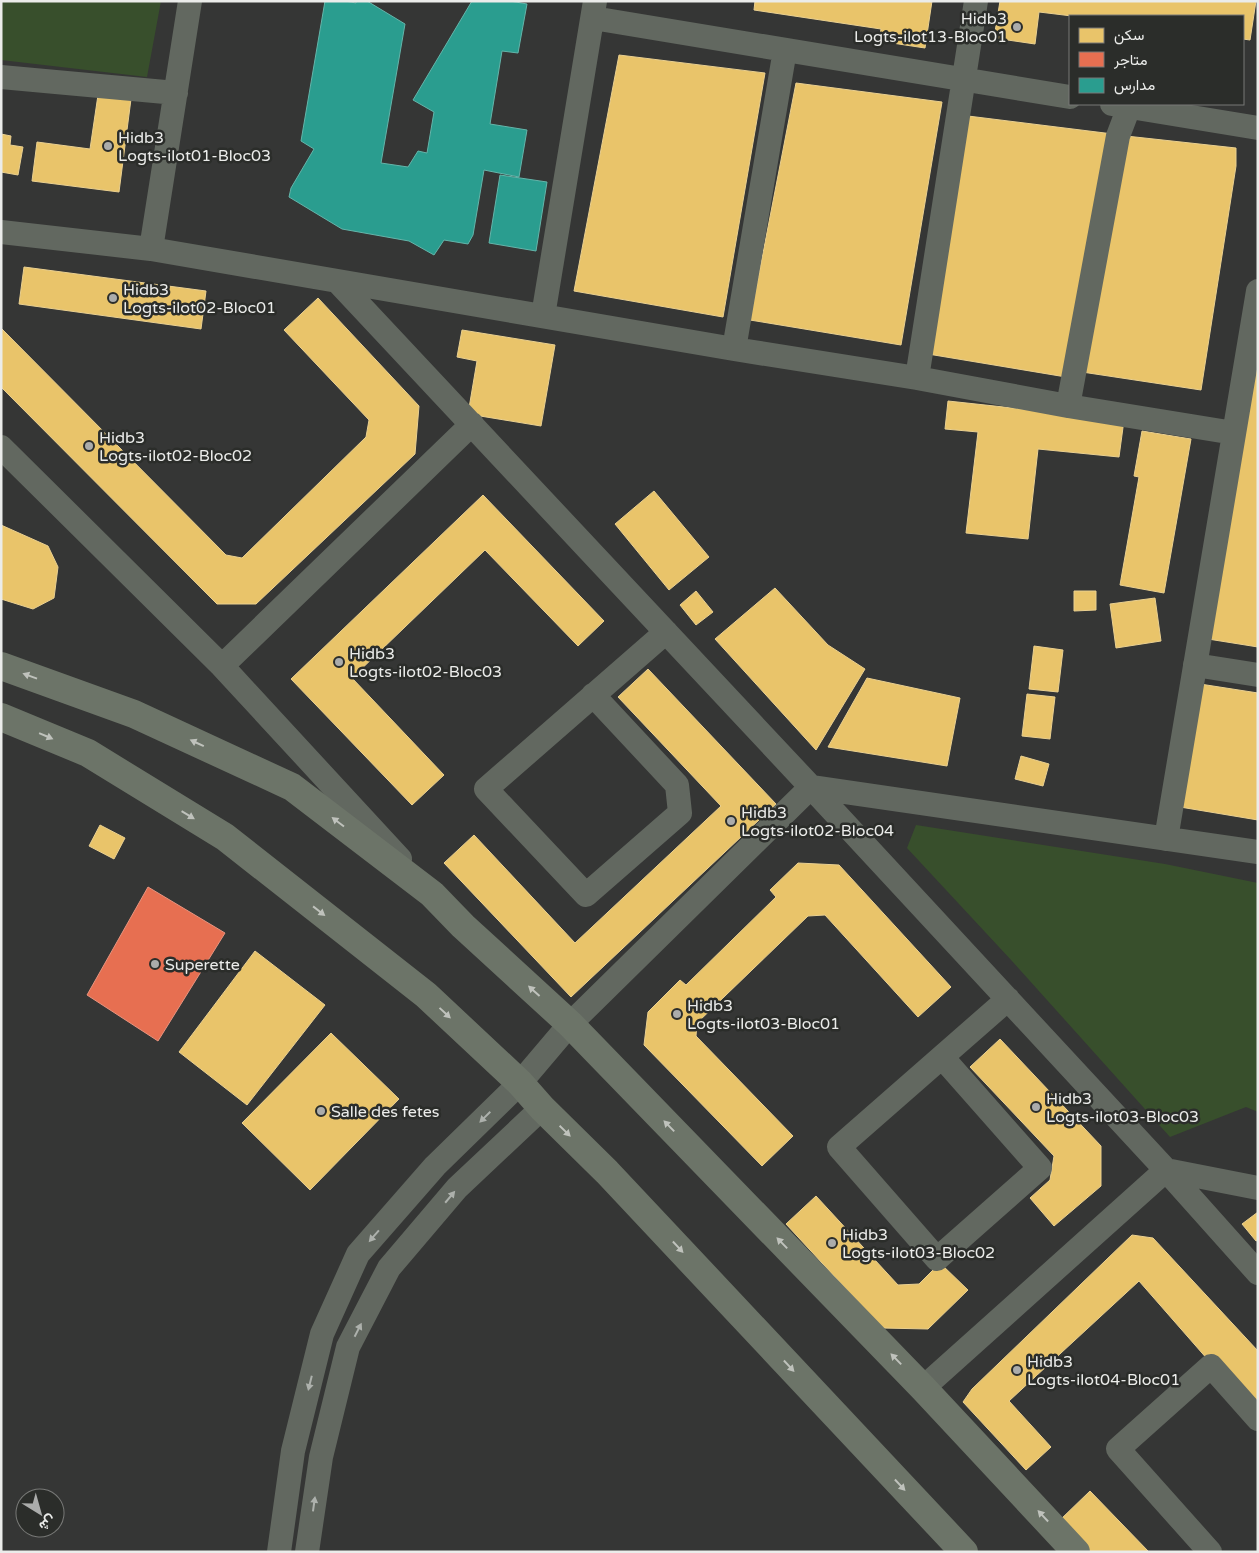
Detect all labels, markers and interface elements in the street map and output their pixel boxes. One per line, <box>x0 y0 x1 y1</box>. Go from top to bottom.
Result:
place label: Hidb3 Logts-ilot13-Bloc01 <box>854 9 1007 47</box>
legend <box>1069 15 1244 105</box>
marker: Hidb3 Logts-ilot13-Bloc01 <box>1011 21 1023 33</box>
text: سكن <box>1114 26 1144 45</box>
text: متاجر <box>1113 51 1148 69</box>
text: مدارس <box>1114 76 1155 95</box>
place label: Hidb3 Logts-ilot01-Bloc03 <box>118 128 271 166</box>
marker: Hidb3 Logts-ilot01-Bloc03 <box>102 140 114 152</box>
place label: Hidb3 Logts-ilot02-Bloc01 <box>123 280 276 318</box>
marker: Hidb3 Logts-ilot02-Bloc01 <box>107 292 119 304</box>
place label: Hidb3 Logts-ilot02-Bloc02 <box>99 428 252 466</box>
marker: Hidb3 Logts-ilot02-Bloc02 <box>83 440 95 452</box>
place label: Hidb3 Logts-ilot02-Bloc03 <box>349 644 502 682</box>
marker: Hidb3 Logts-ilot02-Bloc03 <box>333 656 345 668</box>
one-way arrow <box>22 672 37 679</box>
one-way arrow <box>39 732 54 740</box>
one-way arrow <box>190 739 204 747</box>
place label: Hidb3 Logts-ilot02-Bloc04 <box>741 803 894 841</box>
one-way arrow <box>181 810 195 819</box>
marker: Hidb3 Logts-ilot02-Bloc04 <box>725 815 737 827</box>
one-way arrow <box>331 817 345 827</box>
one-way arrow <box>312 905 325 916</box>
place label: Superette <box>165 955 240 975</box>
marker: Superette <box>149 958 161 970</box>
one-way arrow <box>528 985 540 997</box>
place label: Hidb3 Logts-ilot03-Bloc01 <box>687 996 840 1034</box>
one-way arrow <box>438 1007 450 1019</box>
marker: Hidb3 Logts-ilot03-Bloc01 <box>671 1008 683 1020</box>
place label: Hidb3 Logts-ilot03-Bloc03 <box>1046 1089 1199 1127</box>
marker: Hidb3 Logts-ilot03-Bloc03 <box>1030 1101 1042 1113</box>
place label: Salle des fetes <box>331 1102 439 1122</box>
marker: Salle des fetes <box>315 1105 327 1117</box>
one-way arrow <box>479 1111 491 1123</box>
one-way arrow <box>663 1121 675 1133</box>
one-way arrow <box>559 1125 571 1137</box>
one-way arrow <box>444 1191 455 1204</box>
place label: Hidb3 Logts-ilot03-Bloc02 <box>842 1225 995 1263</box>
one-way arrow <box>369 1229 380 1242</box>
one-way arrow <box>777 1237 789 1249</box>
marker: Hidb3 Logts-ilot03-Bloc02 <box>826 1237 838 1249</box>
one-way arrow <box>672 1241 684 1253</box>
one-way arrow <box>354 1322 362 1337</box>
place label: Hidb3 Logts-ilot04-Bloc01 <box>1027 1352 1180 1390</box>
one-way arrow <box>890 1354 902 1366</box>
one-way arrow <box>783 1360 795 1372</box>
marker: Hidb3 Logts-ilot04-Bloc01 <box>1011 1364 1023 1376</box>
one-way arrow <box>306 1375 314 1390</box>
one-way arrow <box>895 1478 906 1491</box>
north arrow <box>15 1488 65 1538</box>
one-way arrow <box>311 1495 319 1511</box>
one-way arrow <box>1037 1510 1049 1522</box>
text: ش <box>36 1511 59 1535</box>

